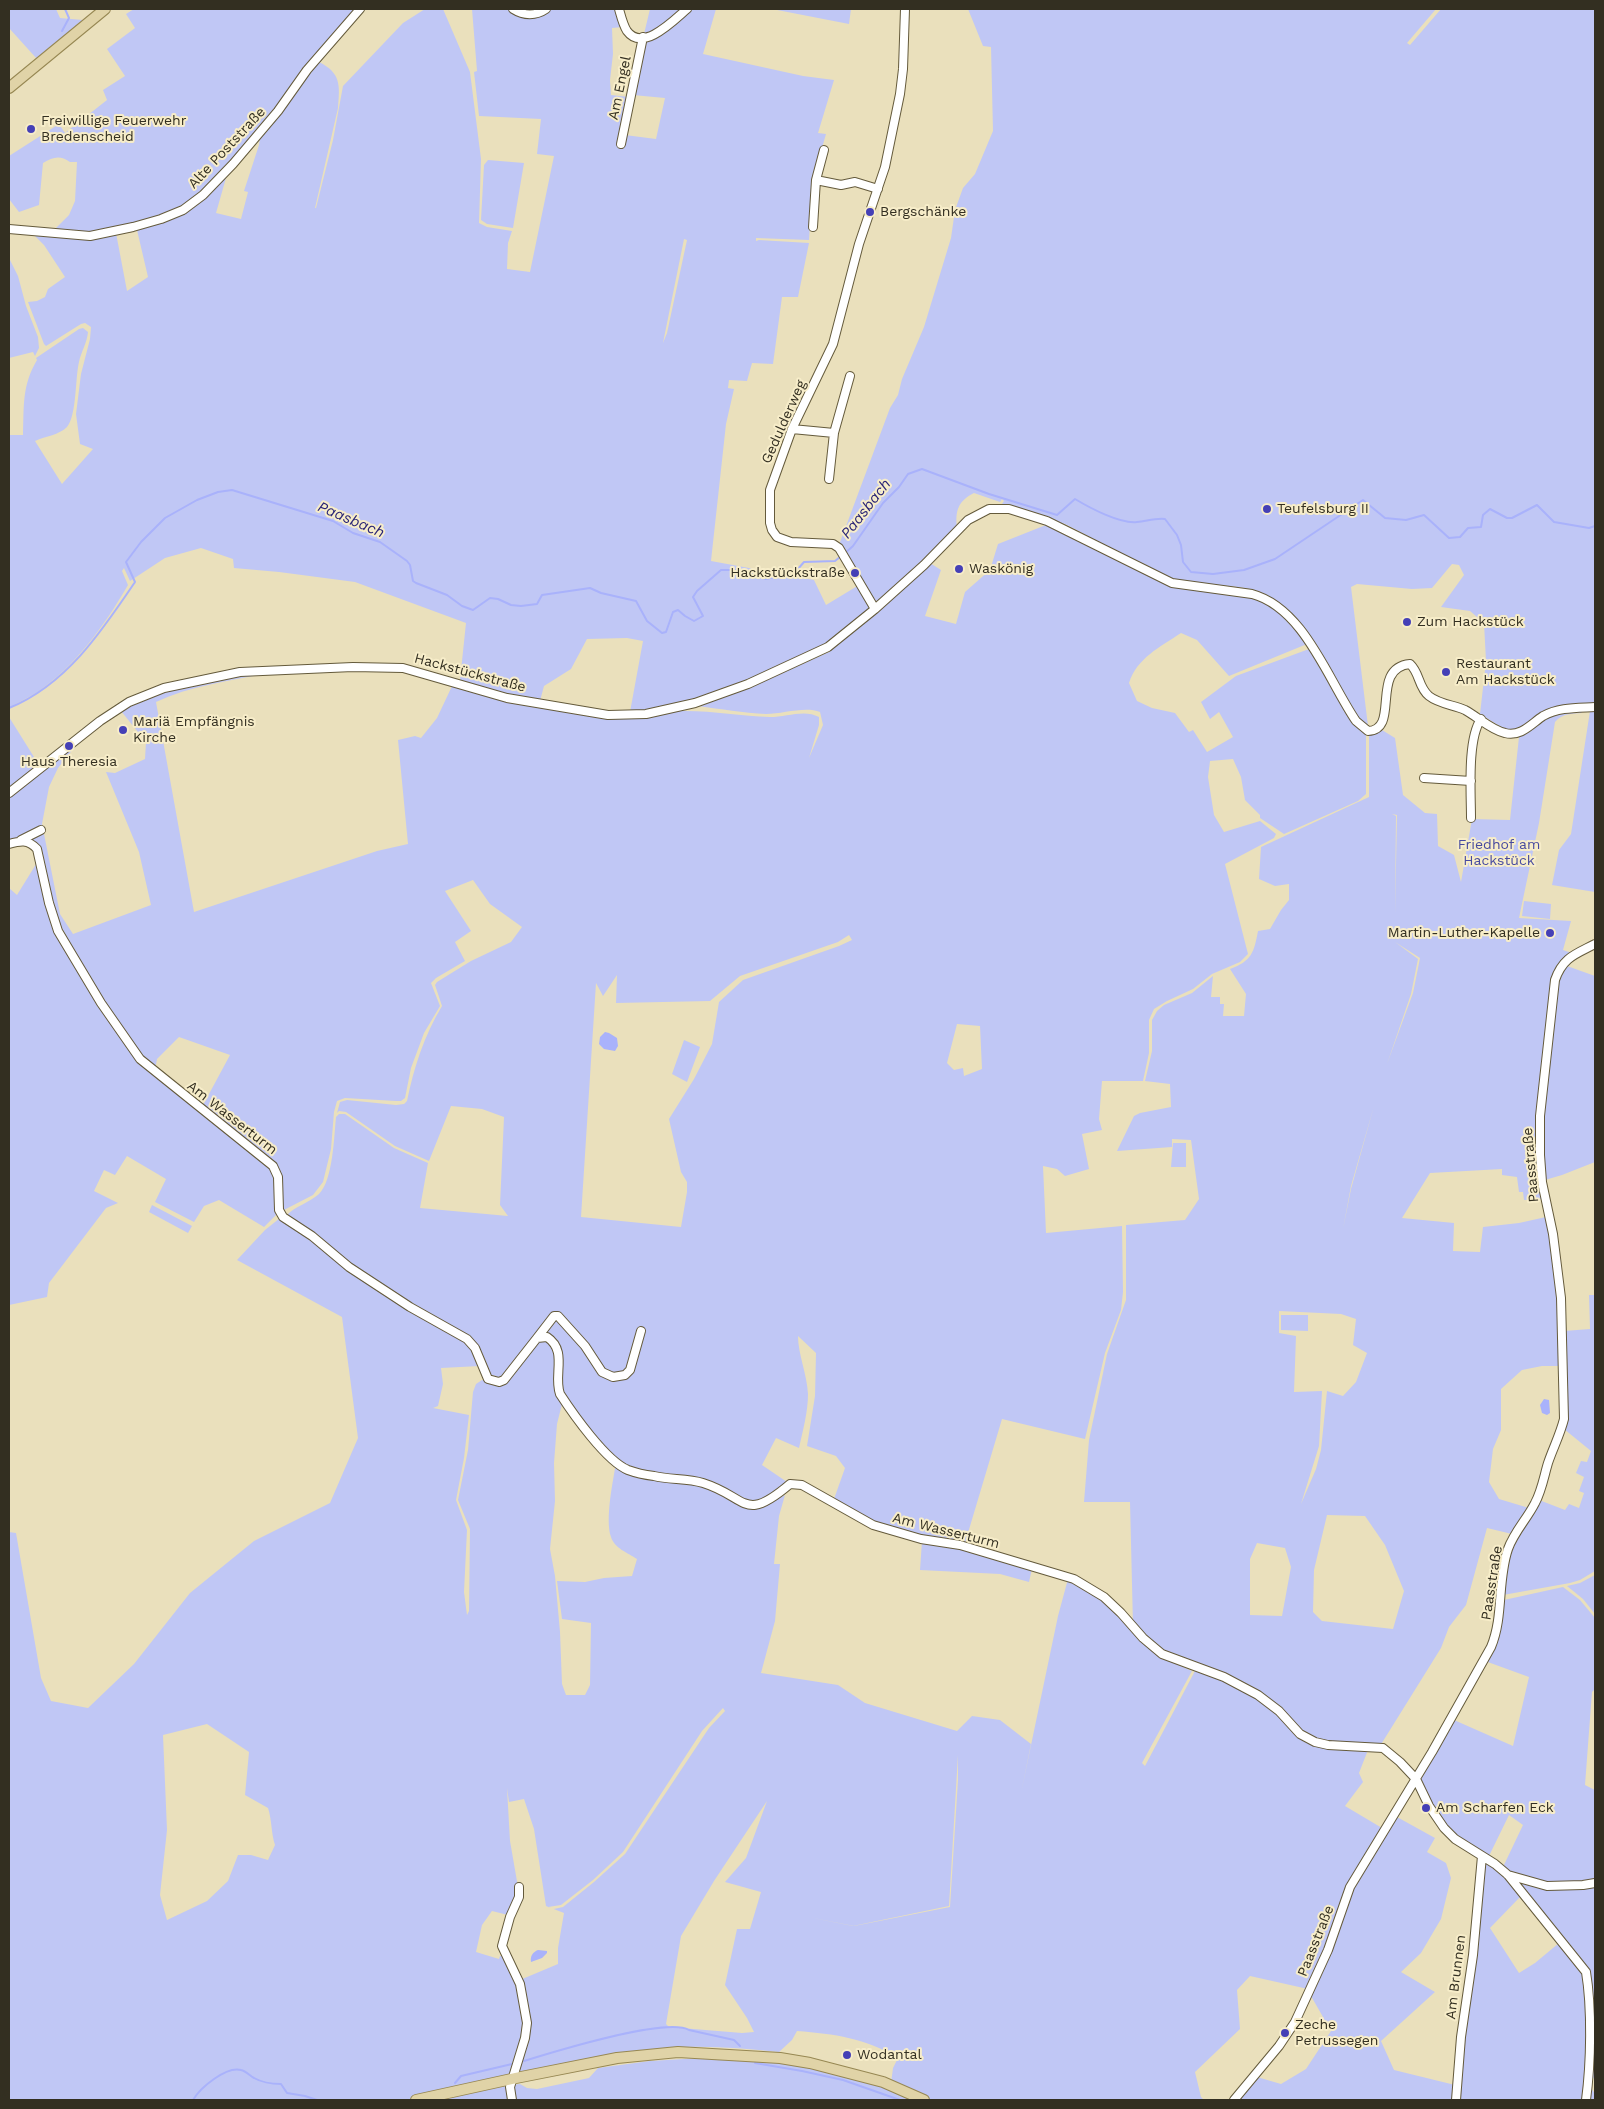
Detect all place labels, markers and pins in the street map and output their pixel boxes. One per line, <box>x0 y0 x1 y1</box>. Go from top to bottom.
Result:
place label: Freiwillige Feuerwehr Bredenscheid <box>41 113 186 146</box>
marker: Freiwillige Feuerwehr Bredenscheid <box>25 123 37 135</box>
place label: Bergschänke <box>880 204 966 220</box>
marker: Bergschänke <box>864 206 876 218</box>
place label: Teufelsburg II <box>1277 501 1369 517</box>
marker: Teufelsburg II <box>1261 503 1273 515</box>
place label: Waskönig <box>969 561 1033 577</box>
marker: Waskönig <box>953 563 965 575</box>
place label: Hackstückstraße <box>730 565 845 581</box>
marker: Hackstückstraße <box>849 567 861 579</box>
place label: Zum Hackstück <box>1417 614 1524 630</box>
marker: Zum Hackstück <box>1401 616 1413 628</box>
place label: Restaurant Am Hackstück <box>1456 656 1555 689</box>
marker: Restaurant Am Hackstück <box>1440 666 1452 678</box>
place label: Mariä Empfängnis Kirche <box>133 714 255 746</box>
marker: Mariä Empfängnis Kirche <box>117 724 129 736</box>
marker: Haus Theresia <box>63 740 75 752</box>
place label: Haus Theresia <box>21 754 117 770</box>
place label: Martin-Luther-Kapelle <box>1388 925 1540 941</box>
marker: Martin-Luther-Kapelle <box>1544 927 1556 939</box>
place label: Am Scharfen Eck <box>1436 1800 1554 1816</box>
marker: Am Scharfen Eck <box>1420 1802 1432 1814</box>
place label: Zeche Petrussegen <box>1295 2017 1379 2050</box>
marker: Zeche Petrussegen <box>1279 2027 1291 2039</box>
place label: Wodantal <box>857 2047 922 2063</box>
marker: Wodantal <box>841 2049 853 2061</box>

